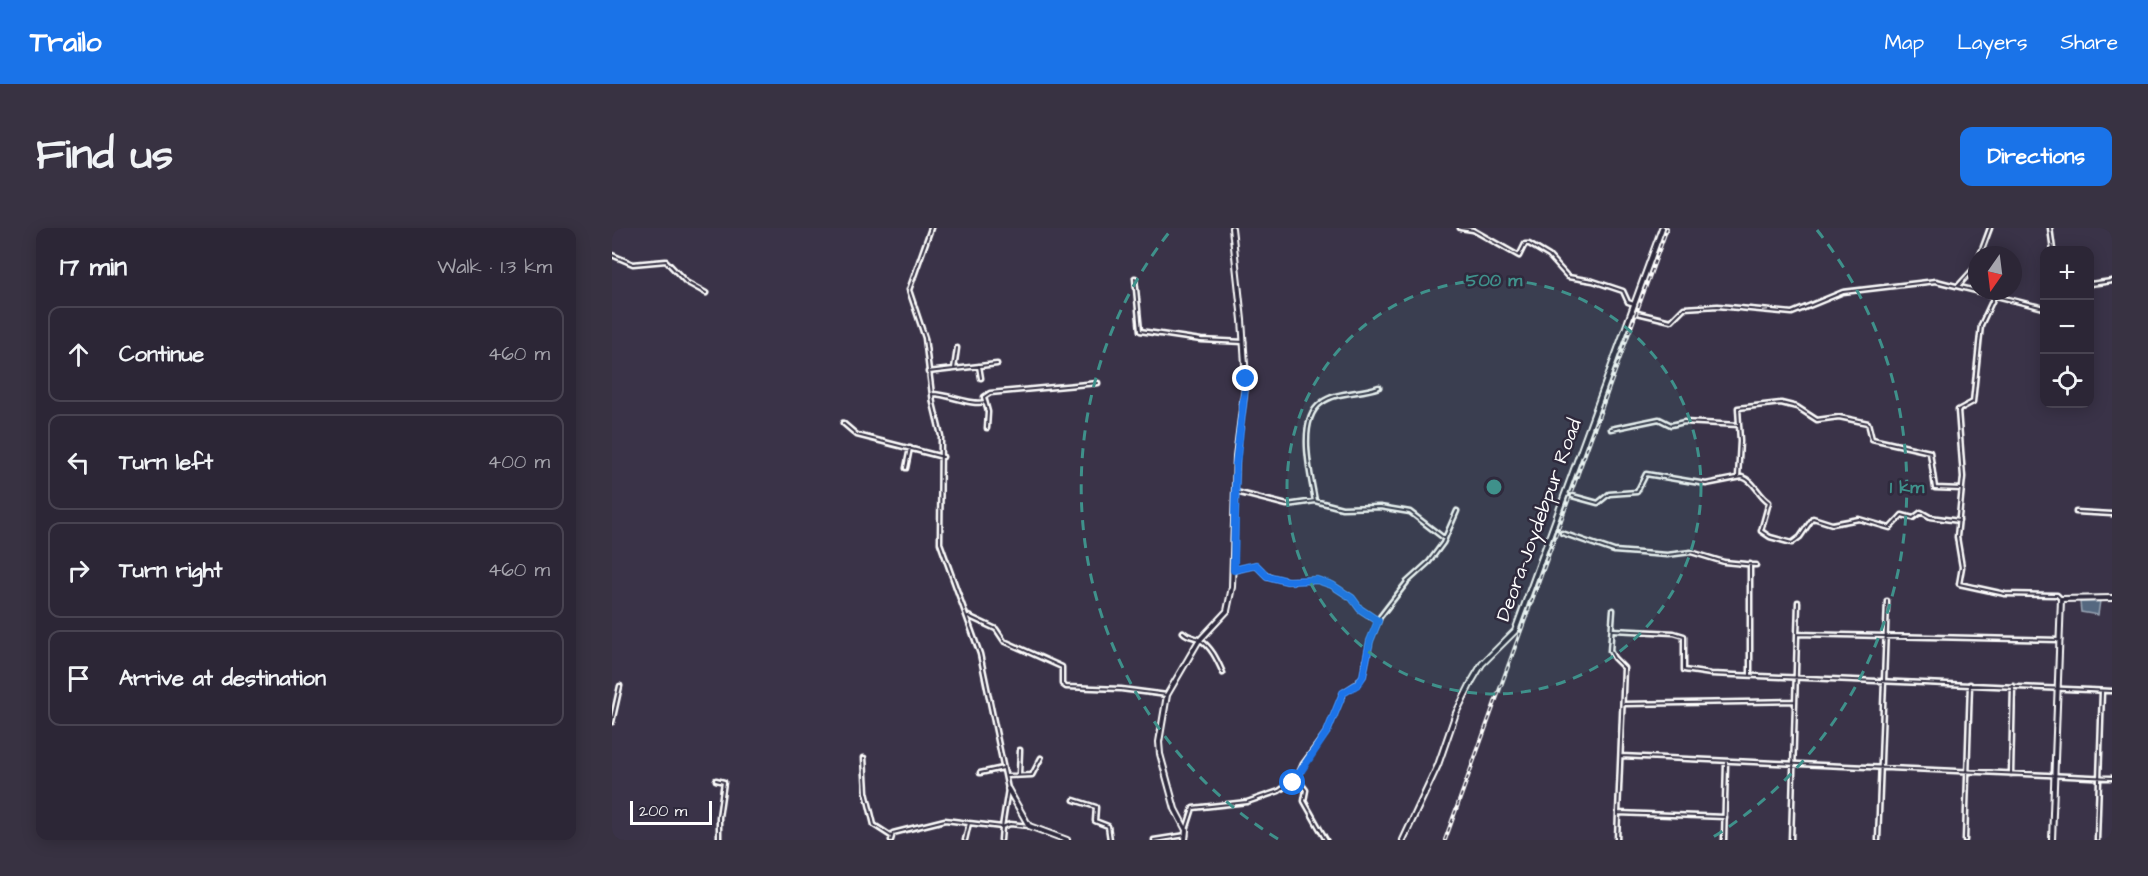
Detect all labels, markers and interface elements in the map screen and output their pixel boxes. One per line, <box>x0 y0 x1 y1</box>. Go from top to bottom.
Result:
text: Trailo <box>30 23 102 62</box>
text: Map <box>1884 28 1924 57</box>
text: Layers <box>1957 28 2027 57</box>
text: Share <box>2060 28 2118 57</box>
text: Find us <box>36 127 173 185</box>
button: Directions <box>1960 127 2112 186</box>
north arrow <box>1968 246 2022 300</box>
map controls <box>2040 246 2094 408</box>
button: + <box>2040 246 2094 300</box>
text: 17 min <box>60 249 127 285</box>
text: Walk · 1.3 km <box>437 253 552 281</box>
text: 500 m <box>1466 268 1523 293</box>
button: − <box>2040 300 2094 354</box>
icon: ahead <box>62 338 95 371</box>
text: Continue <box>119 339 204 370</box>
text: 460 m <box>488 340 550 368</box>
button: locate <box>2040 354 2094 408</box>
route end <box>1232 365 1258 391</box>
street label: Deora-Joydebpur Road <box>1489 415 1590 626</box>
icon: left <box>62 446 95 479</box>
text: Turn left <box>119 447 213 478</box>
text: 400 m <box>488 448 550 476</box>
text: 1 km <box>1890 475 1925 500</box>
centre of rings <box>1484 477 1504 497</box>
icon: right <box>62 554 95 587</box>
text: Turn right <box>119 555 222 586</box>
text: 460 m <box>488 556 550 584</box>
icon: arrive <box>62 662 95 695</box>
text: Arrive at destination <box>119 663 326 694</box>
route start <box>1279 769 1305 795</box>
scale bar <box>630 798 712 826</box>
text: 200 m <box>639 800 687 822</box>

